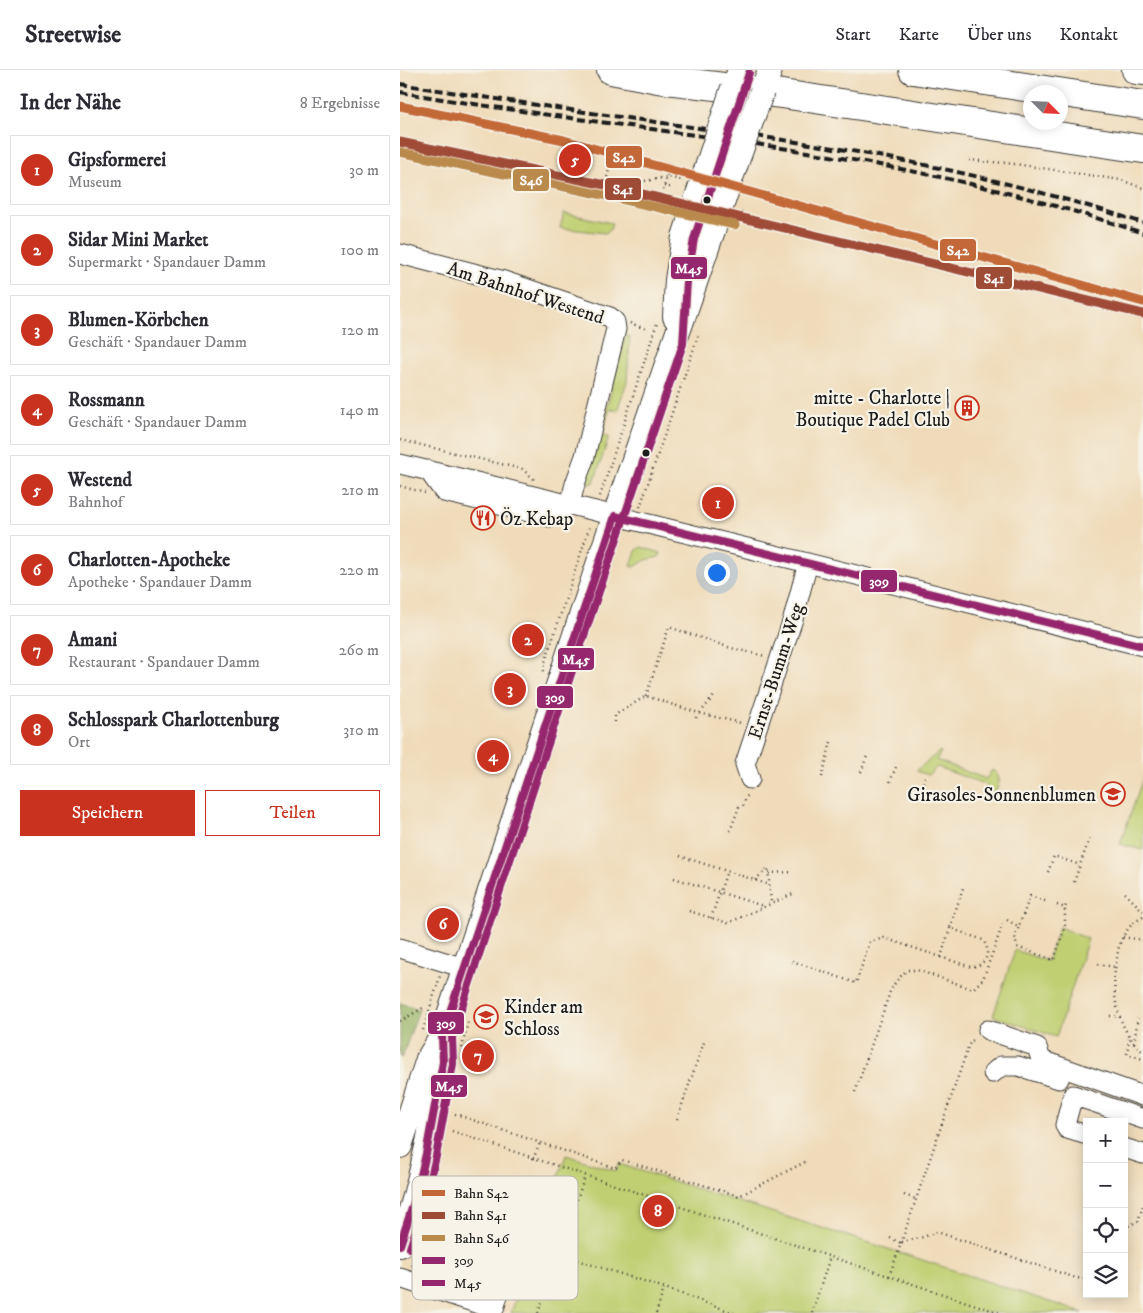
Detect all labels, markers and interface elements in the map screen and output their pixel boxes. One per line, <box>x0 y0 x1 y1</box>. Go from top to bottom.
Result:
text: Streetwise <box>25 20 121 50</box>
text: Start <box>835 24 871 46</box>
text: Karte <box>899 24 939 46</box>
text: Über uns <box>967 24 1031 46</box>
text: Kontakt <box>1059 24 1118 46</box>
north arrow <box>1023 85 1068 130</box>
text: In der Nähe <box>20 90 121 116</box>
text: 8 Ergebnisse <box>300 93 380 113</box>
pin: 5 <box>559 141 591 179</box>
line badge: S42 <box>605 145 643 169</box>
text: Gipsformerei <box>68 149 166 172</box>
text: S42 <box>613 149 636 167</box>
text: 1 <box>34 160 40 180</box>
text: 30 m <box>349 160 379 180</box>
line badge: S46 <box>512 168 550 192</box>
text: Museum <box>68 172 122 192</box>
text: S46 <box>520 172 543 190</box>
line badge: S41 <box>604 177 642 201</box>
text: S41 <box>613 181 633 199</box>
unlabelled marker <box>702 195 712 205</box>
text: Sidar Mini Market <box>68 229 208 252</box>
line badge: S42 <box>939 238 977 262</box>
text: 2 <box>33 240 41 260</box>
text: 100 m <box>341 240 379 260</box>
text: S42 <box>947 242 970 260</box>
text: Supermarkt · Spandauer Damm <box>68 252 266 272</box>
line badge: M45 <box>670 256 708 280</box>
street label: Am Bahnhof Westend <box>444 257 607 330</box>
text: M45 <box>675 260 703 278</box>
line badge: S41 <box>975 266 1013 290</box>
text: S41 <box>984 270 1004 288</box>
text: Blumen-Körbchen <box>68 309 209 332</box>
text: 3 <box>34 320 40 340</box>
text: 120 m <box>341 320 379 340</box>
text: Geschäft · Spandauer Damm <box>68 332 247 352</box>
place label: mitte - Charlotte | Boutique Padel Club <box>795 387 950 433</box>
text: Rossmann <box>68 389 145 412</box>
building icon: mitte - Charlotte | Boutique Padel Club <box>954 395 980 421</box>
text: 4 <box>32 400 42 420</box>
text: 140 m <box>340 400 379 420</box>
text: Geschäft · Spandauer Damm <box>68 412 247 432</box>
unlabelled marker <box>641 448 651 458</box>
text: Westend <box>68 469 132 492</box>
text: 5 <box>33 480 41 500</box>
text: 210 m <box>341 480 379 500</box>
pin: 1 <box>702 484 734 522</box>
text: Bahnhof <box>68 492 123 512</box>
restaurant icon: Öz Kebap <box>470 505 496 531</box>
place label: Öz Kebap <box>500 507 573 531</box>
text: Charlotten-Apotheke <box>68 549 230 572</box>
text: 6 <box>33 560 41 580</box>
text: 220 m <box>339 560 379 580</box>
your location <box>704 560 730 586</box>
line badge: 309 <box>860 569 898 593</box>
text: Apotheke · Spandauer Damm <box>68 572 252 592</box>
text: 309 <box>869 573 889 591</box>
street label: Ernst-Bumm-Weg <box>744 600 809 742</box>
pin: 2 <box>512 621 544 659</box>
text: Amani <box>68 629 117 652</box>
text: 7 <box>33 640 41 660</box>
text: 260 m <box>339 640 379 660</box>
line badge: M45 <box>557 647 595 671</box>
text: M45 <box>562 651 590 669</box>
text: Restaurant · Spandauer Damm <box>68 652 260 672</box>
pin: 3 <box>494 670 526 708</box>
line badge: 309 <box>536 685 574 709</box>
text: 309 <box>545 689 565 707</box>
text: Schlosspark Charlottenburg <box>68 709 279 732</box>
text: 8 <box>33 720 41 740</box>
text: 310 m <box>343 720 379 740</box>
text: Ort <box>68 732 90 752</box>
pin: 4 <box>477 737 509 775</box>
school or university icon: Girasoles-Sonnenblumen <box>1100 781 1126 807</box>
place label: Girasoles-Sonnenblumen <box>907 784 1096 807</box>
button: Speichern <box>20 790 195 836</box>
button: Teilen <box>205 790 380 836</box>
pin: 6 <box>427 905 459 943</box>
place label: Kinder am Schloss <box>504 996 583 1041</box>
school or university icon: Kinder am Schloss <box>473 1004 499 1030</box>
line badge: 309 <box>427 1011 465 1035</box>
text: 309 <box>436 1015 456 1033</box>
pin: 7 <box>462 1037 494 1075</box>
line badge: M45 <box>430 1074 468 1098</box>
text: M45 <box>435 1078 463 1096</box>
map controls <box>1083 1118 1128 1298</box>
button: + <box>1083 1118 1128 1163</box>
button: − <box>1083 1163 1128 1208</box>
legend <box>412 1176 578 1300</box>
text: Bahn S42 <box>454 1185 509 1203</box>
pin: 8 <box>642 1192 674 1230</box>
text: Bahn S41 <box>454 1207 507 1225</box>
button: locate <box>1083 1208 1128 1253</box>
text: Bahn S46 <box>454 1230 510 1248</box>
text: 309 <box>454 1252 474 1270</box>
button: layers <box>1083 1253 1128 1298</box>
text: M45 <box>454 1275 482 1293</box>

